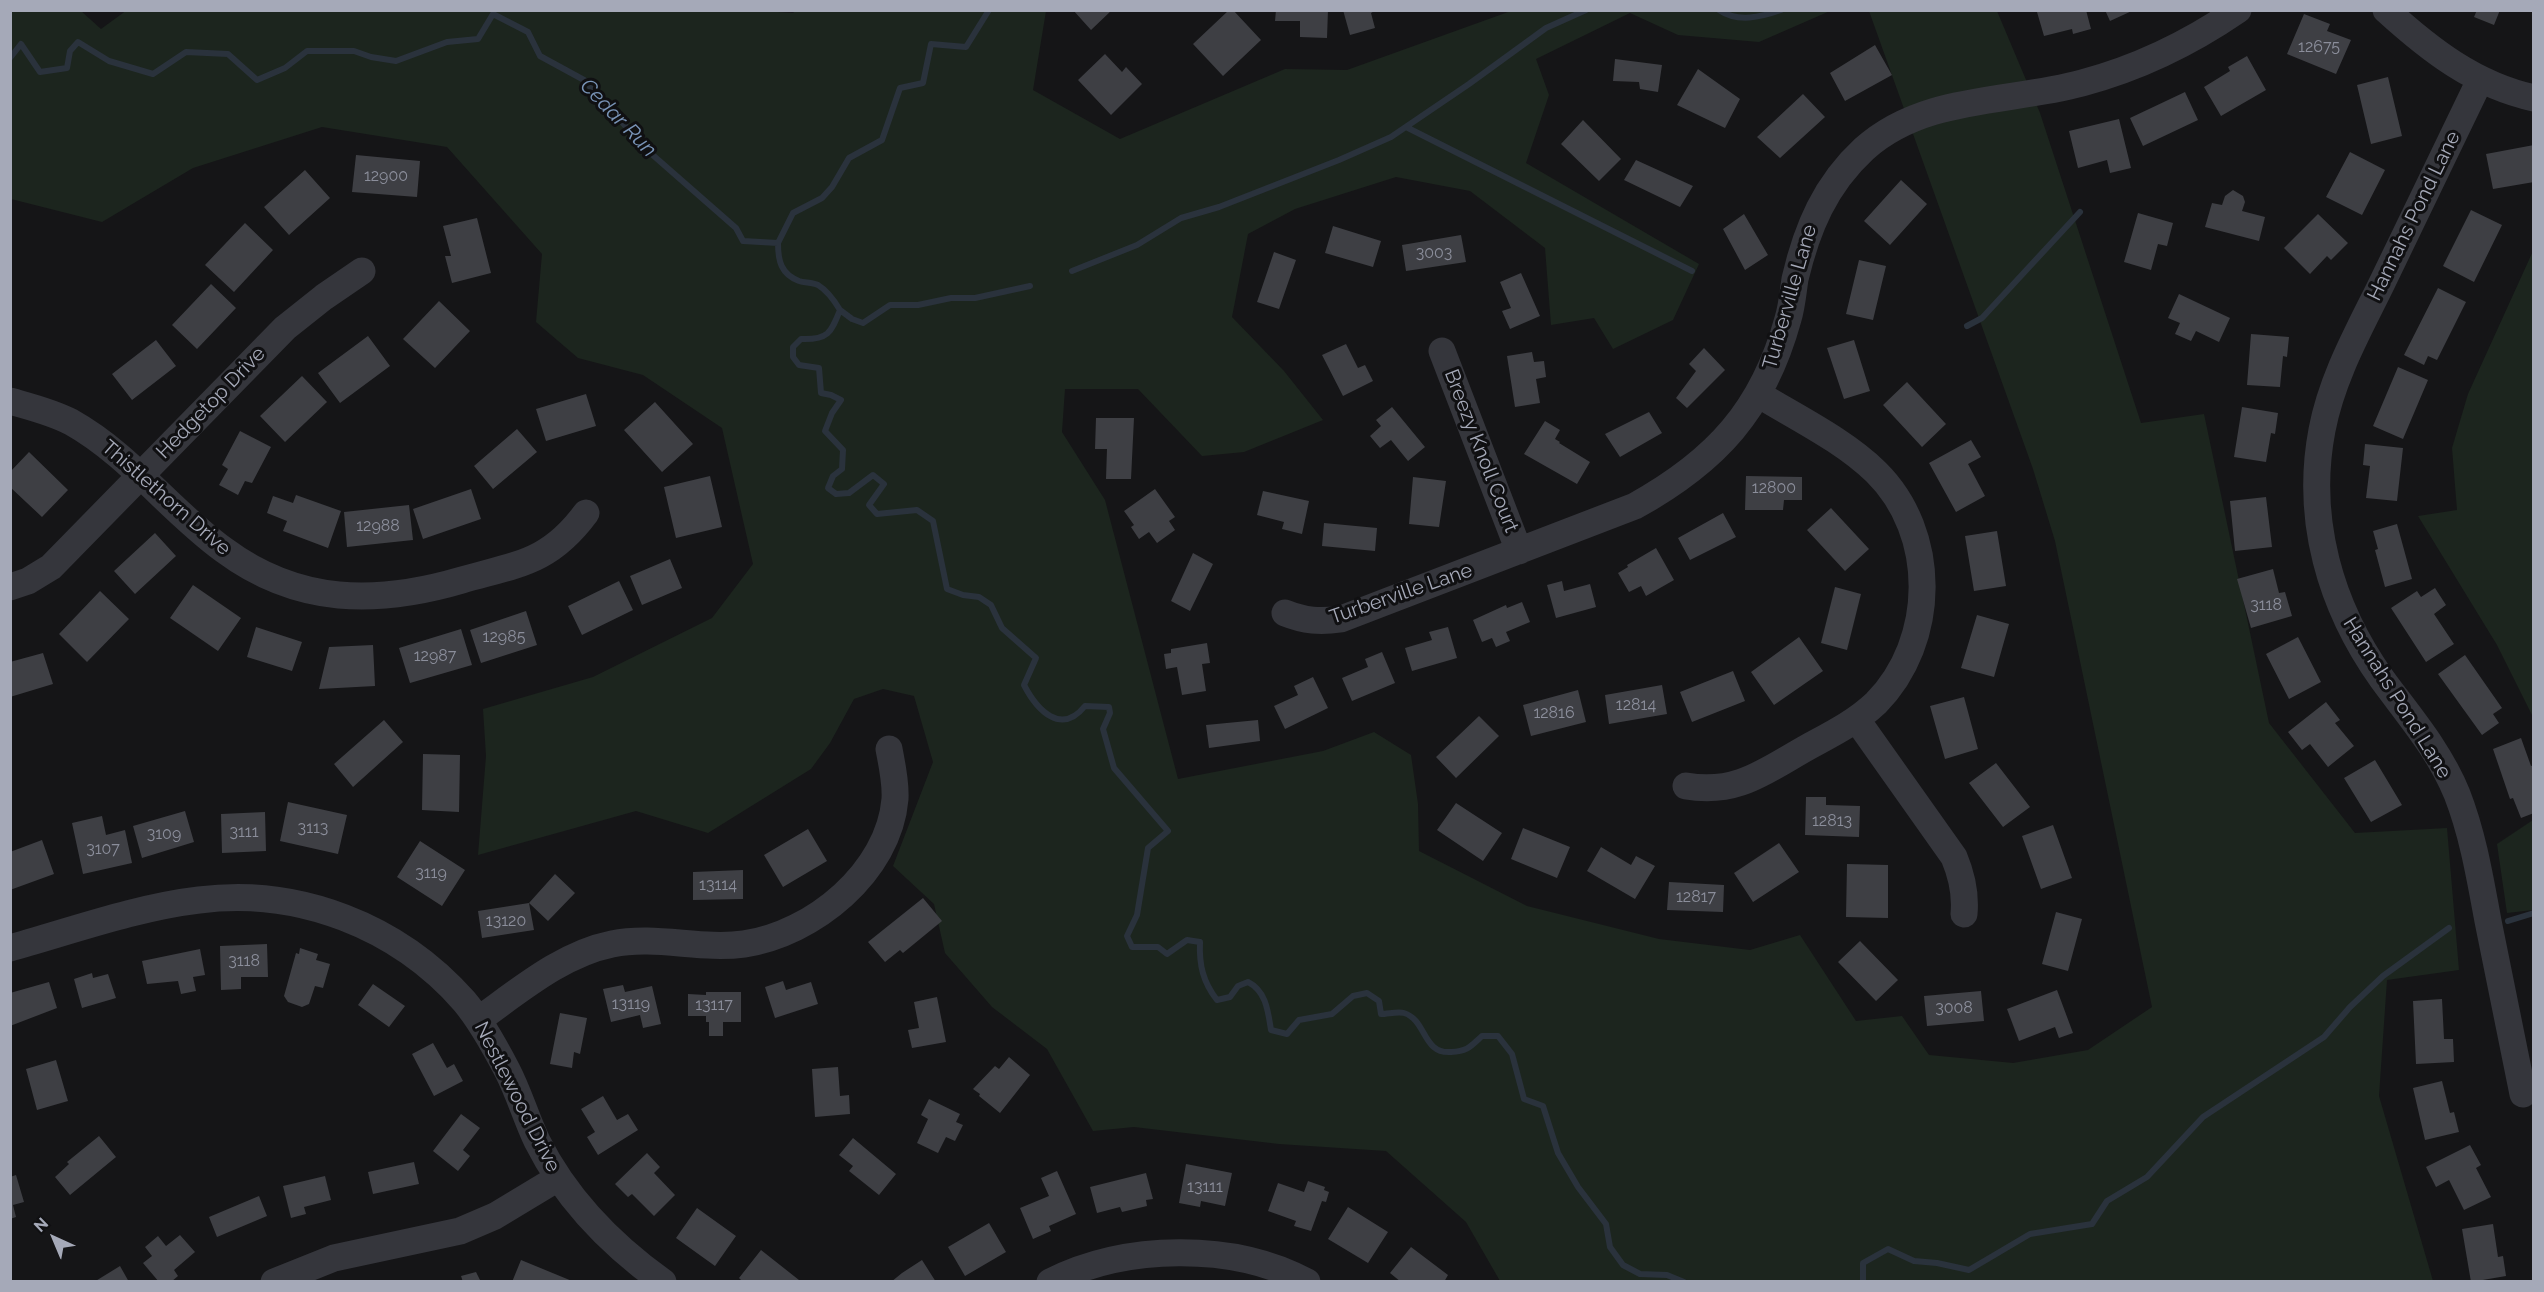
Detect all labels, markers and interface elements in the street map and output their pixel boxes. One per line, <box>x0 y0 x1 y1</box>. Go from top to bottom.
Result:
house number: 12675 <box>2298 37 2340 57</box>
water label: Cedar Run <box>574 74 662 162</box>
street label: Hannahs Pond Lane <box>2363 127 2465 305</box>
house number: 12900 <box>364 166 408 186</box>
street label: Turberville Lane <box>1758 222 1822 372</box>
house number: 3003 <box>1416 243 1452 263</box>
street label: Hedgetop Drive <box>152 342 270 464</box>
street label: Breezy Knoll Court <box>1439 366 1523 536</box>
street label: Thistlethorn Drive <box>96 435 236 561</box>
house number: 12800 <box>1752 478 1796 498</box>
house number: 12988 <box>356 516 400 536</box>
street label: Turberville Lane <box>1327 558 1475 630</box>
house number: 3118 <box>2250 595 2282 615</box>
street label: Hannahs Pond Lane <box>2338 613 2456 783</box>
house number: 12985 <box>483 627 525 647</box>
house number: 12987 <box>414 646 456 666</box>
house number: 12814 <box>1616 695 1656 715</box>
house number: 12816 <box>1533 703 1575 723</box>
house number: 12813 <box>1812 811 1852 831</box>
house number: 3113 <box>298 818 328 838</box>
house number: 3111 <box>229 822 259 842</box>
house number: 3109 <box>147 824 181 844</box>
house number: 3107 <box>86 839 120 859</box>
house number: 3119 <box>415 863 447 883</box>
house number: 13114 <box>699 875 737 895</box>
house number: 12817 <box>1676 887 1716 907</box>
house number: 13120 <box>486 911 526 931</box>
house number: 3118 <box>228 951 260 971</box>
house number: 13119 <box>612 994 650 1014</box>
house number: 13117 <box>695 995 733 1015</box>
house number: 3008 <box>1935 998 1973 1018</box>
street label: Nestlewood Drive <box>469 1018 565 1176</box>
house number: 13111 <box>1187 1177 1223 1197</box>
north arrow <box>24 1208 84 1268</box>
text: N <box>30 1214 52 1236</box>

